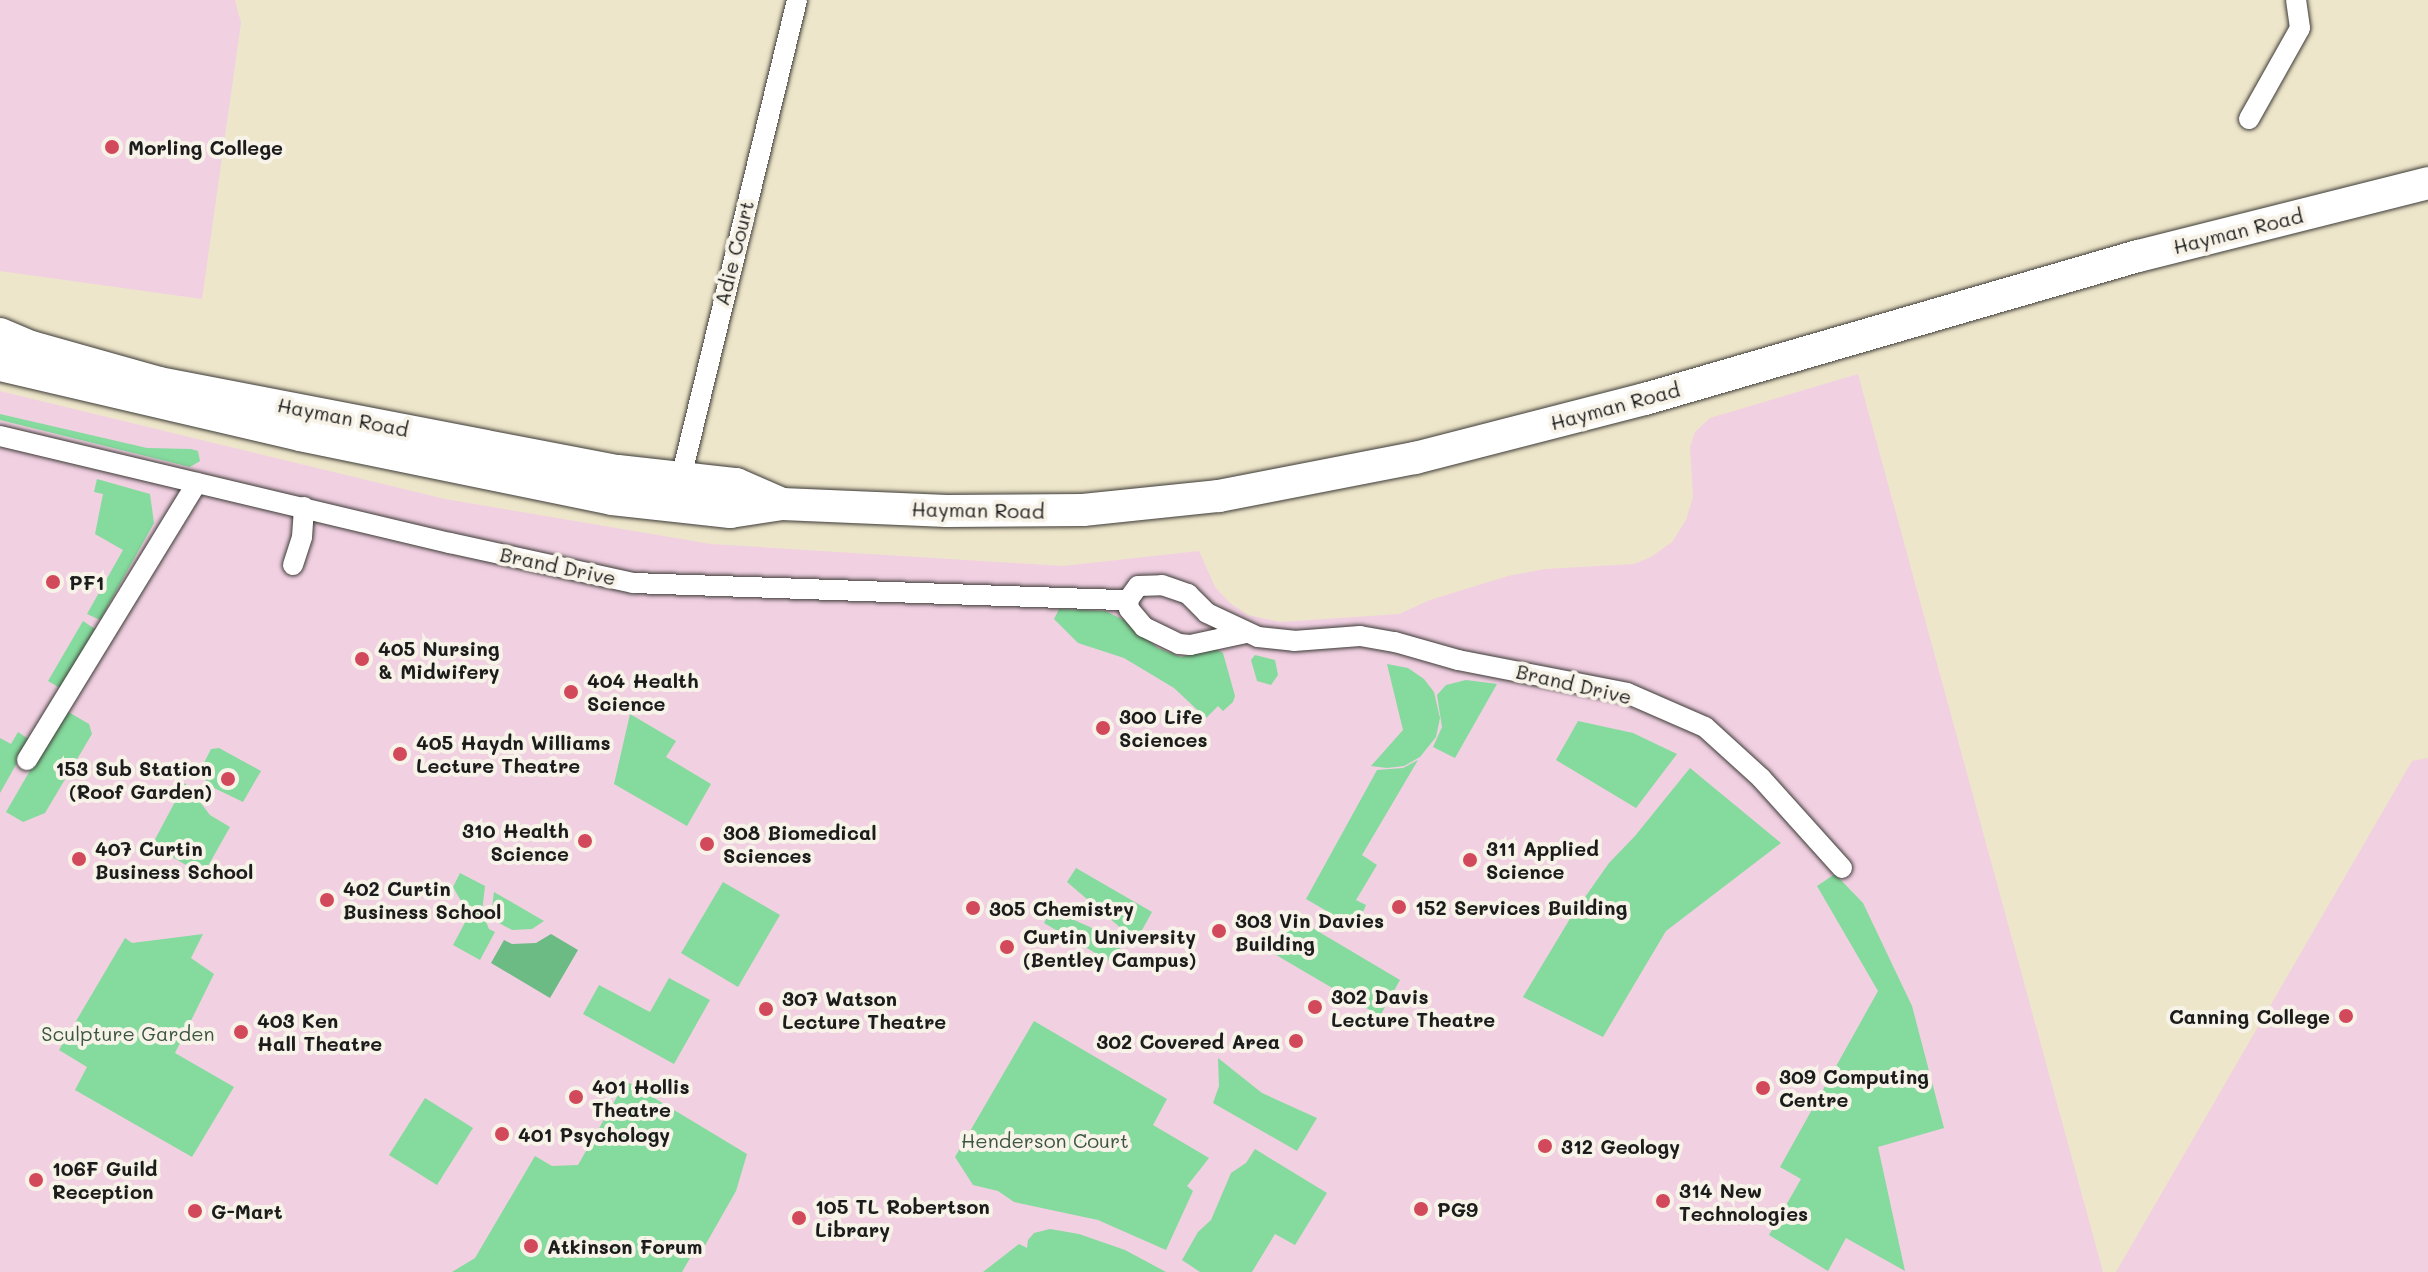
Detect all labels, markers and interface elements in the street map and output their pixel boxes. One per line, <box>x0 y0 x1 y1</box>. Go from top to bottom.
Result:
place label: Morling College <box>128 135 283 159</box>
marker: Morling College <box>103 138 121 156</box>
street label: Adie Court <box>709 198 759 308</box>
street label: Hayman Road <box>2171 203 2305 259</box>
street label: Hayman Road <box>1548 377 1682 435</box>
street label: Hayman Road <box>276 393 410 441</box>
street label: Hayman Road <box>911 497 1045 523</box>
street label: Brand Drive <box>498 542 618 590</box>
place label: PF1 <box>69 570 104 594</box>
marker: PF1 <box>44 573 62 591</box>
place label: 405 Nursing & Midwifery <box>378 636 500 683</box>
marker: 405 Nursing & Midwifery <box>353 650 371 668</box>
street label: Brand Drive <box>1514 659 1634 709</box>
place label: 404 Health Science <box>587 668 699 715</box>
marker: 404 Health Science <box>562 683 580 701</box>
place label: 300 Life Sciences <box>1119 704 1208 751</box>
marker: 300 Life Sciences <box>1094 719 1112 737</box>
place label: 405 Haydn Williams Lecture Theatre <box>416 730 611 777</box>
marker: 405 Haydn Williams Lecture Theatre <box>391 745 409 763</box>
place label: 153 Sub Station (Roof Garden) <box>55 756 212 803</box>
marker: 153 Sub Station (Roof Garden) <box>219 770 237 788</box>
place label: 310 Health Science <box>462 818 569 865</box>
place label: 308 Biomedical Sciences <box>723 820 877 867</box>
marker: 310 Health Science <box>576 832 594 850</box>
marker: 308 Biomedical Sciences <box>698 835 716 853</box>
place label: 407 Curtin Business School <box>95 836 253 883</box>
place label: 311 Applied Science <box>1486 836 1599 883</box>
marker: 407 Curtin Business School <box>70 850 88 868</box>
marker: 311 Applied Science <box>1461 851 1479 869</box>
place label: 402 Curtin Business School <box>343 876 501 923</box>
marker: 402 Curtin Business School <box>318 891 336 909</box>
place label: 152 Services Building <box>1415 895 1627 919</box>
place label: 305 Chemistry <box>989 896 1134 920</box>
marker: 152 Services Building <box>1390 898 1408 916</box>
marker: 305 Chemistry <box>964 899 982 917</box>
place label: 303 Vin Davies Building <box>1235 908 1384 955</box>
marker: 303 Vin Davies Building <box>1210 922 1228 940</box>
place label: Curtin University (Bentley Campus) <box>1023 924 1196 971</box>
marker: Curtin University (Bentley Campus) <box>998 938 1016 956</box>
place label: 302 Davis Lecture Theatre <box>1331 984 1495 1031</box>
place label: 307 Watson Lecture Theatre <box>782 986 946 1033</box>
marker: 302 Davis Lecture Theatre <box>1306 998 1324 1016</box>
marker: 307 Watson Lecture Theatre <box>757 1000 775 1018</box>
place label: Canning College <box>2169 1004 2330 1028</box>
marker: Canning College <box>2337 1007 2355 1025</box>
place label: 403 Ken Hall Theatre <box>257 1008 382 1055</box>
park label: Sculpture Garden <box>41 1021 215 1045</box>
marker: 403 Ken Hall Theatre <box>232 1023 250 1041</box>
place label: 302 Covered Area <box>1096 1029 1280 1053</box>
marker: 302 Covered Area <box>1287 1032 1305 1050</box>
place label: 309 Computing Centre <box>1779 1064 1929 1111</box>
place label: 401 Hollis Theatre <box>592 1074 689 1121</box>
marker: 309 Computing Centre <box>1754 1079 1772 1097</box>
marker: 401 Hollis Theatre <box>567 1088 585 1106</box>
place label: 401 Psychology <box>518 1122 670 1146</box>
marker: 401 Psychology <box>493 1125 511 1143</box>
park label: Henderson Court <box>961 1128 1129 1152</box>
place label: 312 Geology <box>1561 1134 1680 1158</box>
marker: 312 Geology <box>1536 1137 1554 1155</box>
place label: 106F Guild Reception <box>52 1156 158 1203</box>
marker: 106F Guild Reception <box>27 1171 45 1189</box>
place label: 314 New Technologies <box>1679 1178 1808 1225</box>
marker: 314 New Technologies <box>1654 1192 1672 1210</box>
place label: 105 TL Robertson Library <box>815 1194 990 1241</box>
place label: PG9 <box>1437 1197 1478 1221</box>
place label: G-Mart <box>211 1199 283 1223</box>
marker: PG9 <box>1412 1200 1430 1218</box>
marker: G-Mart <box>186 1202 204 1220</box>
marker: 105 TL Robertson Library <box>790 1209 808 1227</box>
place label: Atkinson Forum <box>547 1234 702 1258</box>
marker: Atkinson Forum <box>522 1237 540 1255</box>

